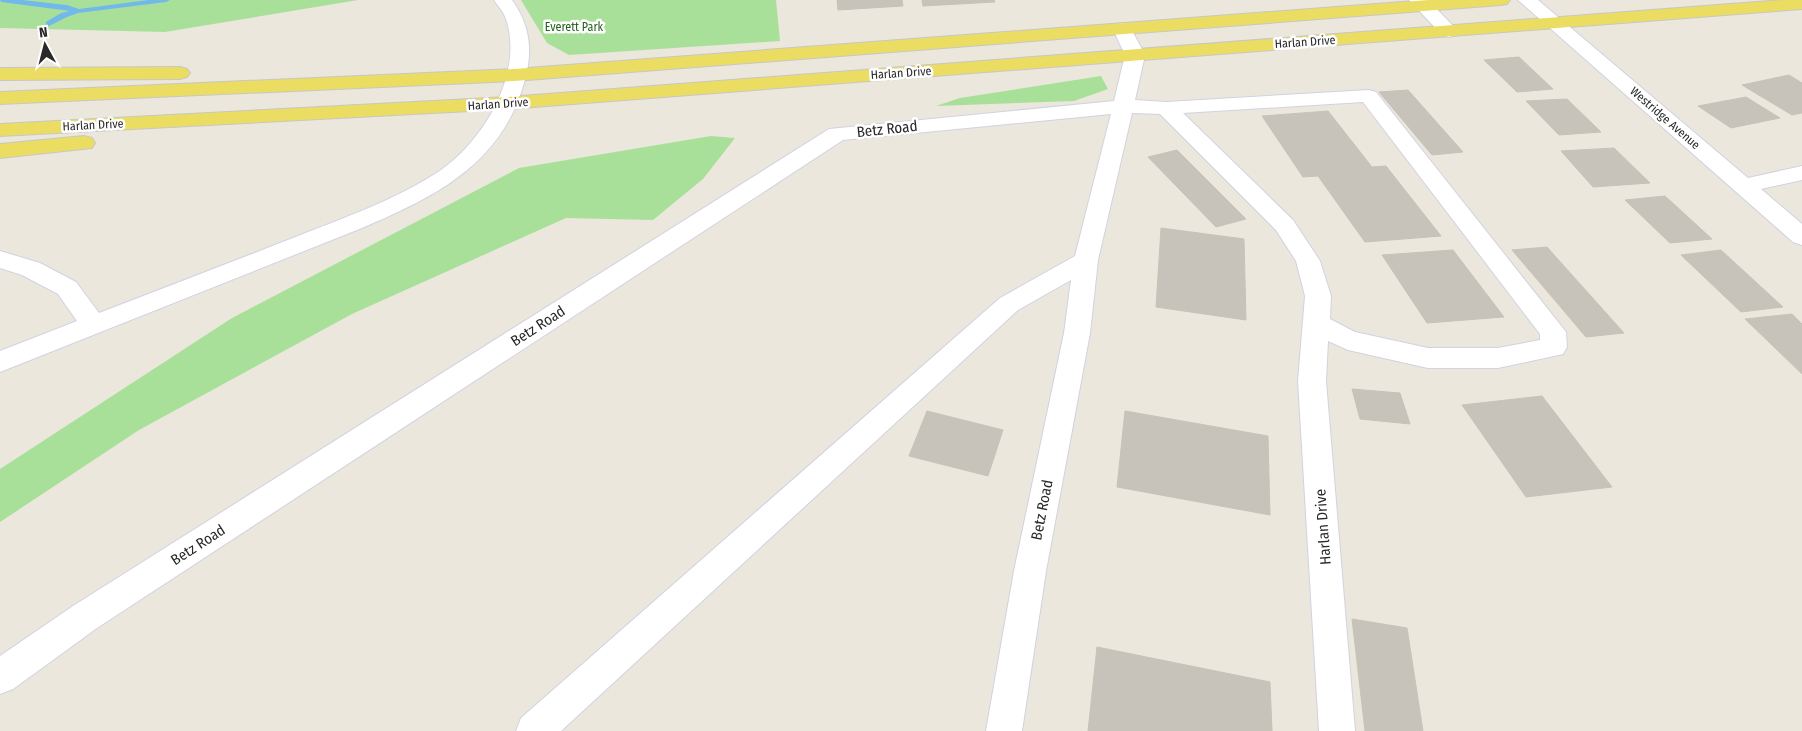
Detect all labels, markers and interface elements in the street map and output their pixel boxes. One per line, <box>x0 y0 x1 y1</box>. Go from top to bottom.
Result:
north arrow <box>20 20 70 70</box>
park label: Everett Park <box>545 20 604 34</box>
text: N <box>38 24 49 42</box>
street label: Harlan Drive <box>1274 33 1336 51</box>
street label: Harlan Drive <box>870 64 932 82</box>
street label: Westridge Avenue <box>1627 84 1703 152</box>
street label: Harlan Drive <box>467 95 529 113</box>
street label: Harlan Drive <box>62 116 124 134</box>
street label: Betz Road <box>856 117 918 141</box>
street label: Betz Road <box>507 302 569 350</box>
street label: Betz Road <box>1027 478 1057 542</box>
street label: Harlan Drive <box>1311 488 1335 566</box>
street label: Betz Road <box>167 521 229 569</box>

